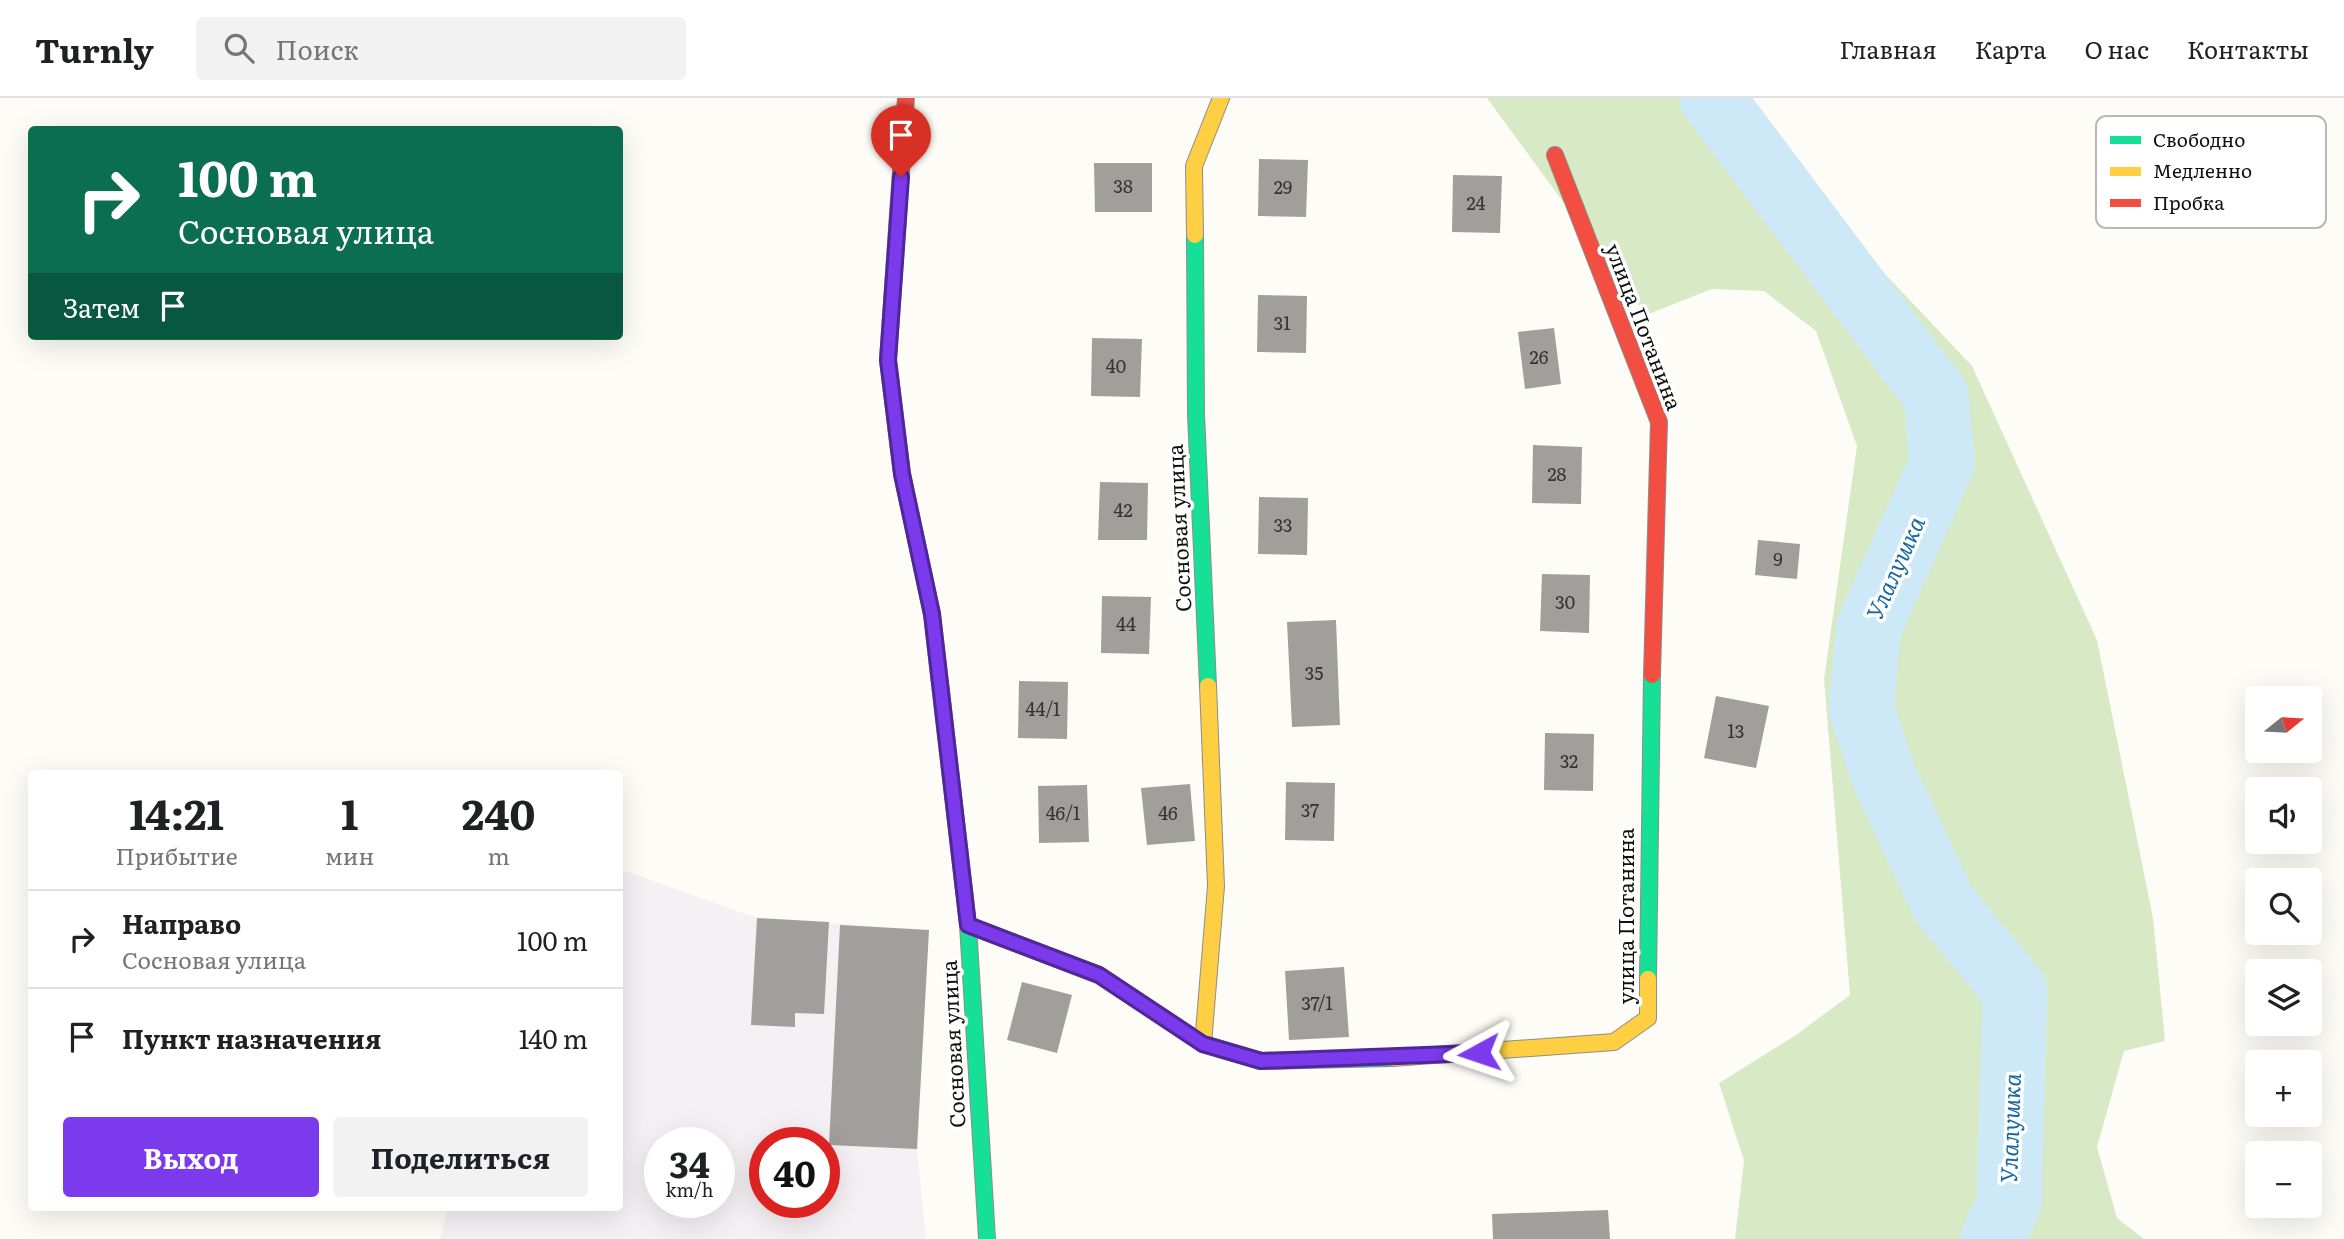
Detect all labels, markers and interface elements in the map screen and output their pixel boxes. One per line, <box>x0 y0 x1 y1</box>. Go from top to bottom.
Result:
search box <box>196 17 686 80</box>
text: Turnly <box>35 24 154 73</box>
icon: search <box>220 29 258 67</box>
text: Поиск <box>276 29 359 68</box>
text: Главная <box>1839 31 1937 66</box>
text: Карта <box>1975 31 2047 66</box>
text: О нас <box>2085 31 2149 66</box>
text: Контакты <box>2187 31 2309 66</box>
pin <box>871 105 931 177</box>
icon: arrive <box>882 116 920 154</box>
legend <box>2096 116 2326 228</box>
text: Свободно <box>2153 125 2245 153</box>
text: 100 m <box>178 139 317 212</box>
icon: right <box>63 154 154 245</box>
text: Медленно <box>2153 156 2252 184</box>
house number: 38 <box>1113 172 1133 199</box>
house number: 29 <box>1274 173 1292 200</box>
text: Пробка <box>2153 188 2225 216</box>
house number: 24 <box>1466 189 1486 216</box>
text: Сосновая улица <box>178 206 434 254</box>
street label: улица Потанина <box>1599 238 1692 415</box>
text: Затем <box>63 287 140 326</box>
icon: arrive <box>154 287 192 325</box>
house number: 31 <box>1273 309 1291 336</box>
house number: 26 <box>1530 343 1549 370</box>
house number: 40 <box>1106 352 1126 379</box>
street label: Сосновая улица <box>1158 443 1197 613</box>
house number: 28 <box>1547 460 1567 487</box>
house number: 42 <box>1113 496 1133 523</box>
water label: Улалушка <box>1856 510 1932 624</box>
house number: 33 <box>1274 511 1292 538</box>
house number: 9 <box>1773 545 1783 572</box>
house number: 30 <box>1555 588 1575 615</box>
house number: 44 <box>1116 610 1136 637</box>
house number: 35 <box>1305 659 1323 686</box>
north arrow <box>2245 686 2322 763</box>
map controls <box>2245 686 2322 1218</box>
house number: 44/1 <box>1026 695 1060 722</box>
house number: 13 <box>1727 717 1745 744</box>
house number: 32 <box>1560 747 1578 774</box>
button: sound <box>2245 777 2322 854</box>
text: 14:21 <box>129 781 224 843</box>
text: 1 <box>341 781 358 843</box>
text: 240 <box>462 781 535 843</box>
house number: 37 <box>1301 796 1319 823</box>
house number: 46/1 <box>1046 799 1080 826</box>
house number: 46 <box>1158 799 1178 826</box>
street label: улица Потанина <box>1609 827 1640 1004</box>
text: Прибытие <box>115 838 238 872</box>
text: мин <box>325 838 374 872</box>
text: m <box>487 838 510 872</box>
button: search <box>2245 868 2322 945</box>
text: Направо <box>122 903 241 942</box>
icon: right <box>63 920 101 958</box>
text: 100 m <box>517 920 588 959</box>
text: Сосновая улица <box>122 942 306 976</box>
street label: Сосновая улица <box>932 959 971 1129</box>
button: layers <box>2245 959 2322 1036</box>
house number: 37/1 <box>1301 989 1333 1016</box>
position arrow <box>1442 1016 1516 1090</box>
icon: arrive <box>63 1018 101 1056</box>
text: Пункт назначения <box>122 1018 381 1057</box>
text: 140 m <box>519 1018 588 1057</box>
button: + <box>2245 1050 2322 1127</box>
water label: Улалушка <box>1990 1073 2028 1183</box>
button: Выход <box>63 1117 319 1197</box>
button: Поделиться <box>333 1117 588 1197</box>
speed limit sign: 40 <box>749 1127 840 1218</box>
text: 34 <box>669 1137 710 1189</box>
button: − <box>2245 1141 2322 1218</box>
text: km/h <box>666 1176 713 1203</box>

